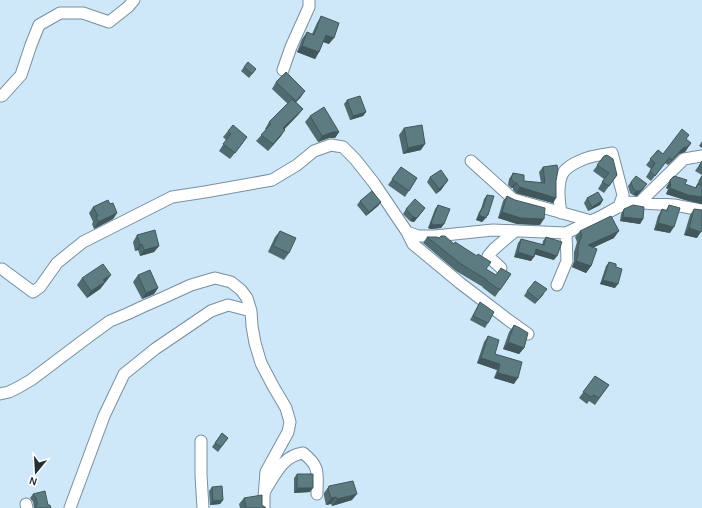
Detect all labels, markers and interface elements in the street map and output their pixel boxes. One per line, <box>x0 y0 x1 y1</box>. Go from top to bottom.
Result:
north arrow <box>16 452 56 492</box>
text: N <box>27 474 39 488</box>

